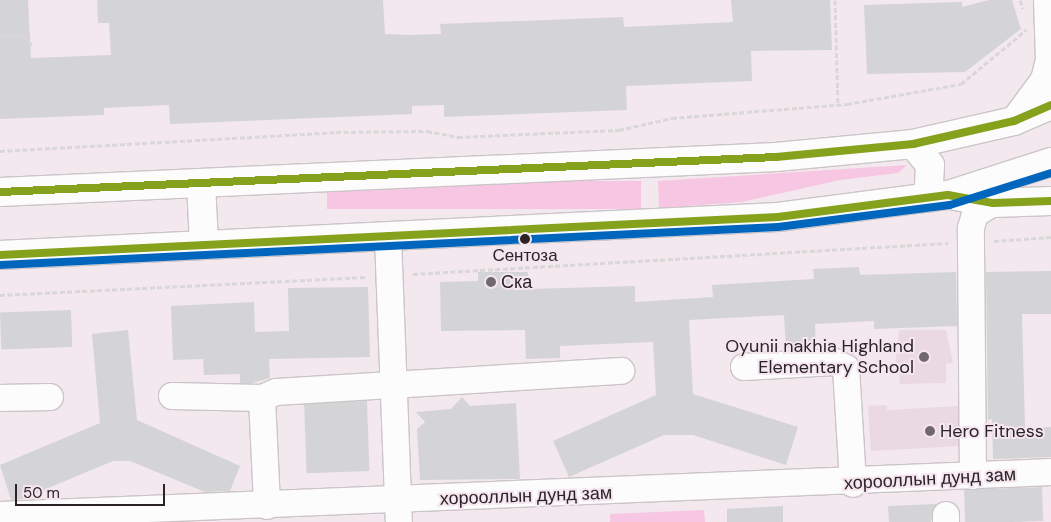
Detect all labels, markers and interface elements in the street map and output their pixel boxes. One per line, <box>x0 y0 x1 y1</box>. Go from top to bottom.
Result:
marker: Сентоза <box>520 234 530 244</box>
place label: Сентоза <box>491 246 559 266</box>
place label: Ска <box>501 271 532 293</box>
marker: Ска <box>485 276 497 288</box>
place label: Oyunii nakhia Highland Elementary School <box>725 336 914 378</box>
marker: Oyunii nakhia Highland Elementary School <box>918 351 930 363</box>
place label: Hero Fitness <box>940 420 1044 442</box>
marker: Hero Fitness <box>924 425 936 437</box>
street label: хорооллын дунд зам <box>838 463 1022 495</box>
scale bar <box>18 474 168 506</box>
street label: хорооллын дунд зам <box>435 482 617 510</box>
text: 50 m <box>23 483 60 503</box>

